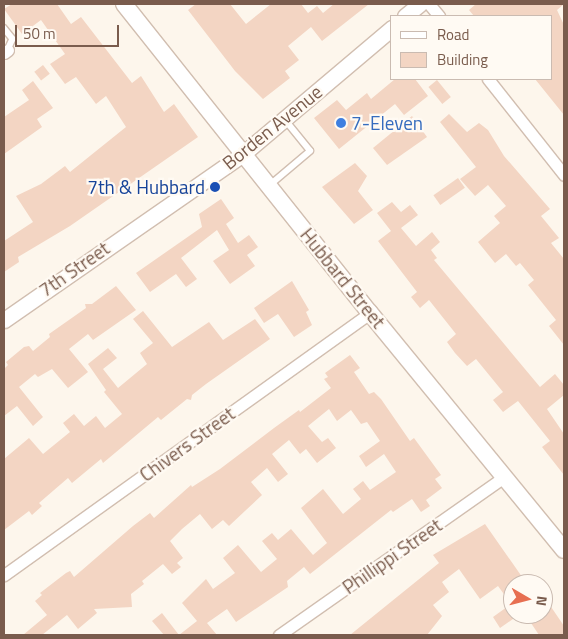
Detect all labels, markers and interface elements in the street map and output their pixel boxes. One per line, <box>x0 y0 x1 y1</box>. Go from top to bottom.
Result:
scale bar <box>18 15 121 47</box>
legend <box>390 15 553 80</box>
text: 50 m <box>23 22 56 45</box>
text: Road <box>437 23 469 46</box>
text: Building <box>437 48 488 71</box>
street label: Borden Avenue <box>218 80 326 174</box>
place label: 7-Eleven <box>351 112 423 134</box>
marker: 7-Eleven <box>335 117 347 129</box>
place label: 7th & Hubbard <box>87 176 205 198</box>
marker: 7th & Hubbard <box>209 181 221 193</box>
street label: Hubbard Street <box>296 223 390 333</box>
street label: 7th Street <box>34 237 114 301</box>
street label: Chivers Street <box>135 402 239 486</box>
street label: Phillippi Street <box>338 513 446 599</box>
north arrow <box>503 574 553 624</box>
text: N <box>531 595 553 607</box>

